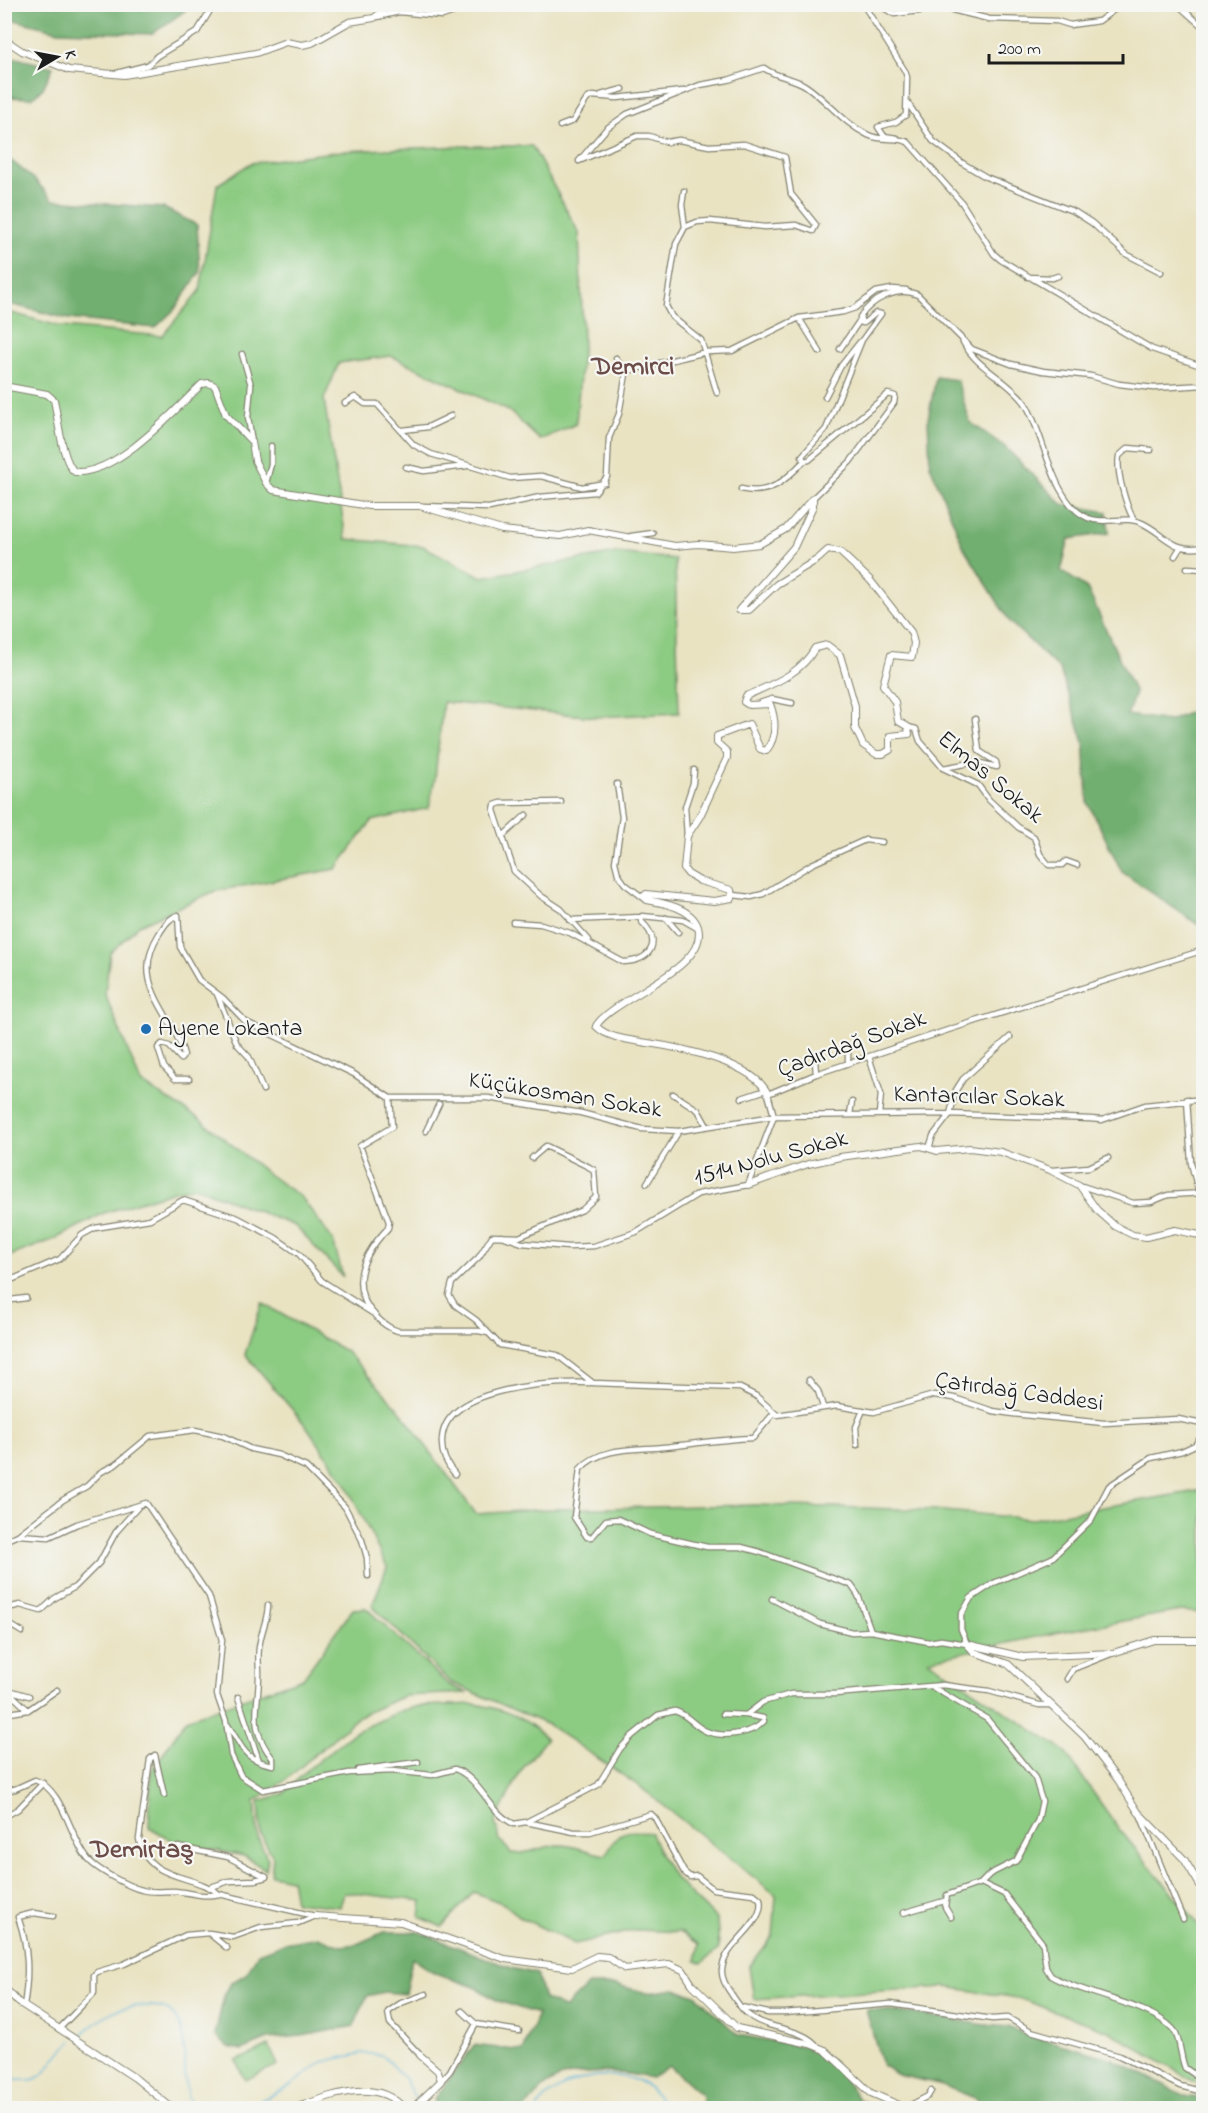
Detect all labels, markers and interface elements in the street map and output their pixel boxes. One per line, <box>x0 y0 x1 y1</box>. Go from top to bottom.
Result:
north arrow <box>27 27 87 87</box>
scale bar <box>989 27 1122 65</box>
text: 200 m <box>998 37 1041 63</box>
text: K <box>57 49 83 62</box>
district label: Demirci <box>590 348 675 387</box>
street label: Elmas Sokak <box>929 723 1051 833</box>
street label: Çadırdağ Sokak <box>773 1002 932 1088</box>
place label: Ayene Lokanta <box>158 1012 302 1048</box>
marker: Ayene Lokanta <box>139 1022 153 1036</box>
street label: Küçükosman Sokak <box>466 1063 665 1129</box>
street label: Kantarcılar Sokak <box>893 1078 1066 1118</box>
street label: 1514 Nolu Sokak <box>690 1122 852 1196</box>
street label: Çatırdağ Caddesi <box>933 1364 1105 1422</box>
district label: Demirtaş <box>88 1831 194 1870</box>

